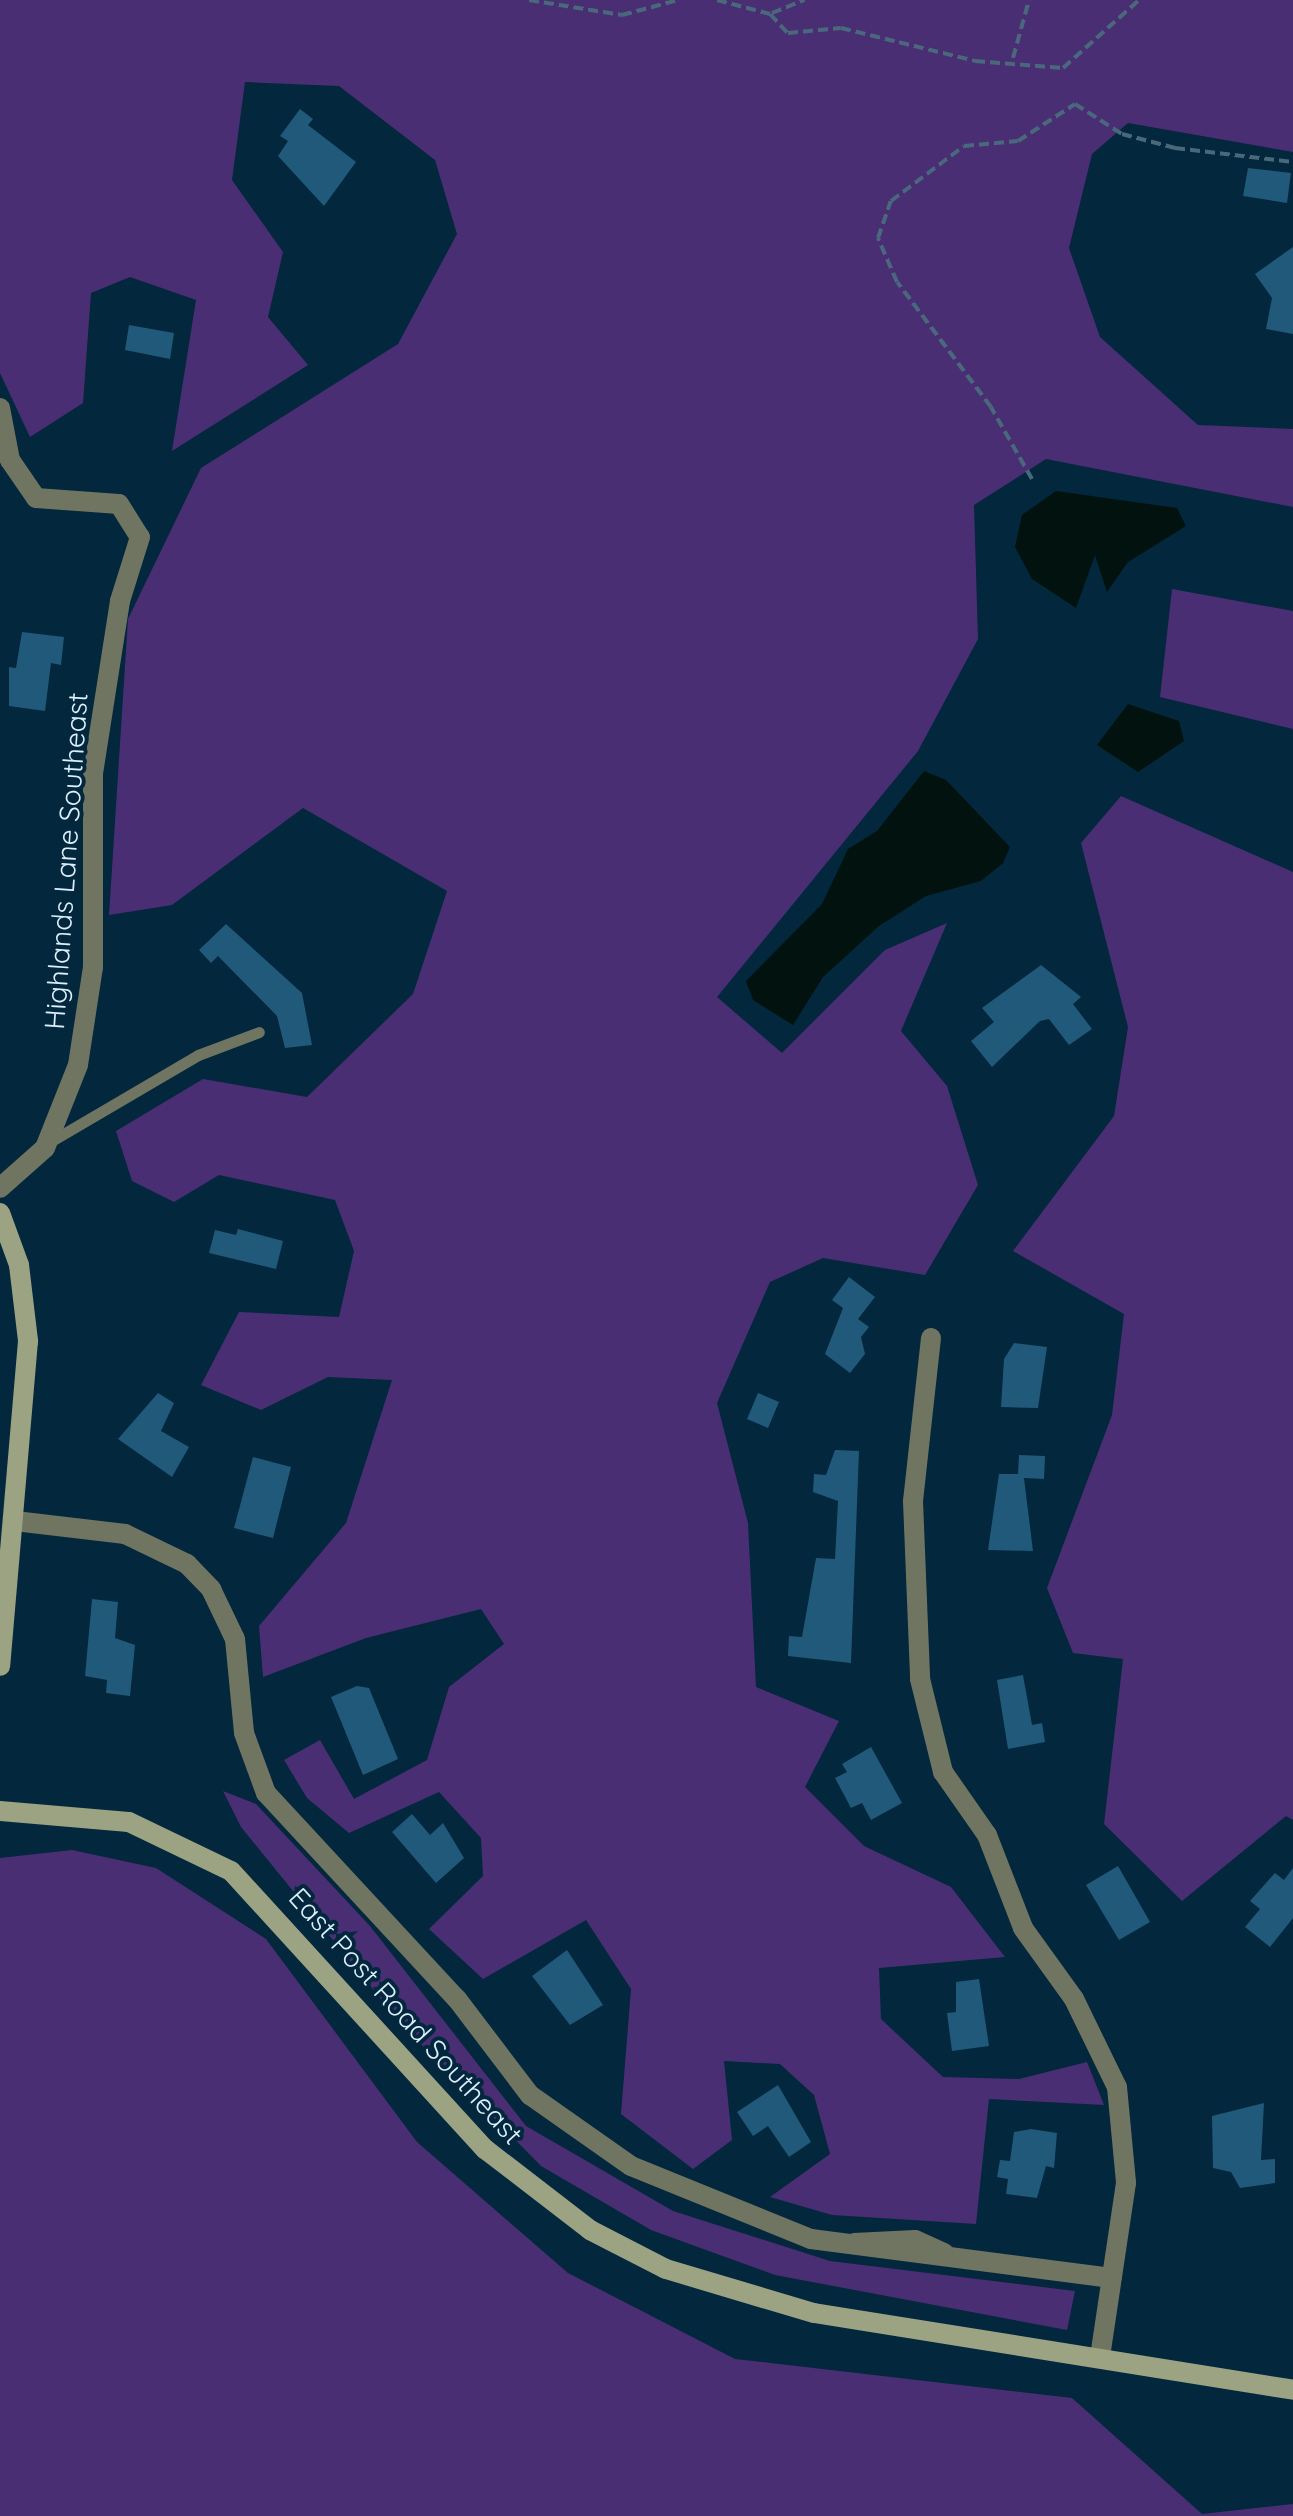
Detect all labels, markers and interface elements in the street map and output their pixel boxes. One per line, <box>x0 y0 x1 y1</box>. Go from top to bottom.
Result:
street label: Highlands Lane Southeast <box>37 691 95 1031</box>
street label: East Post Road Southeast <box>282 1881 530 2151</box>

